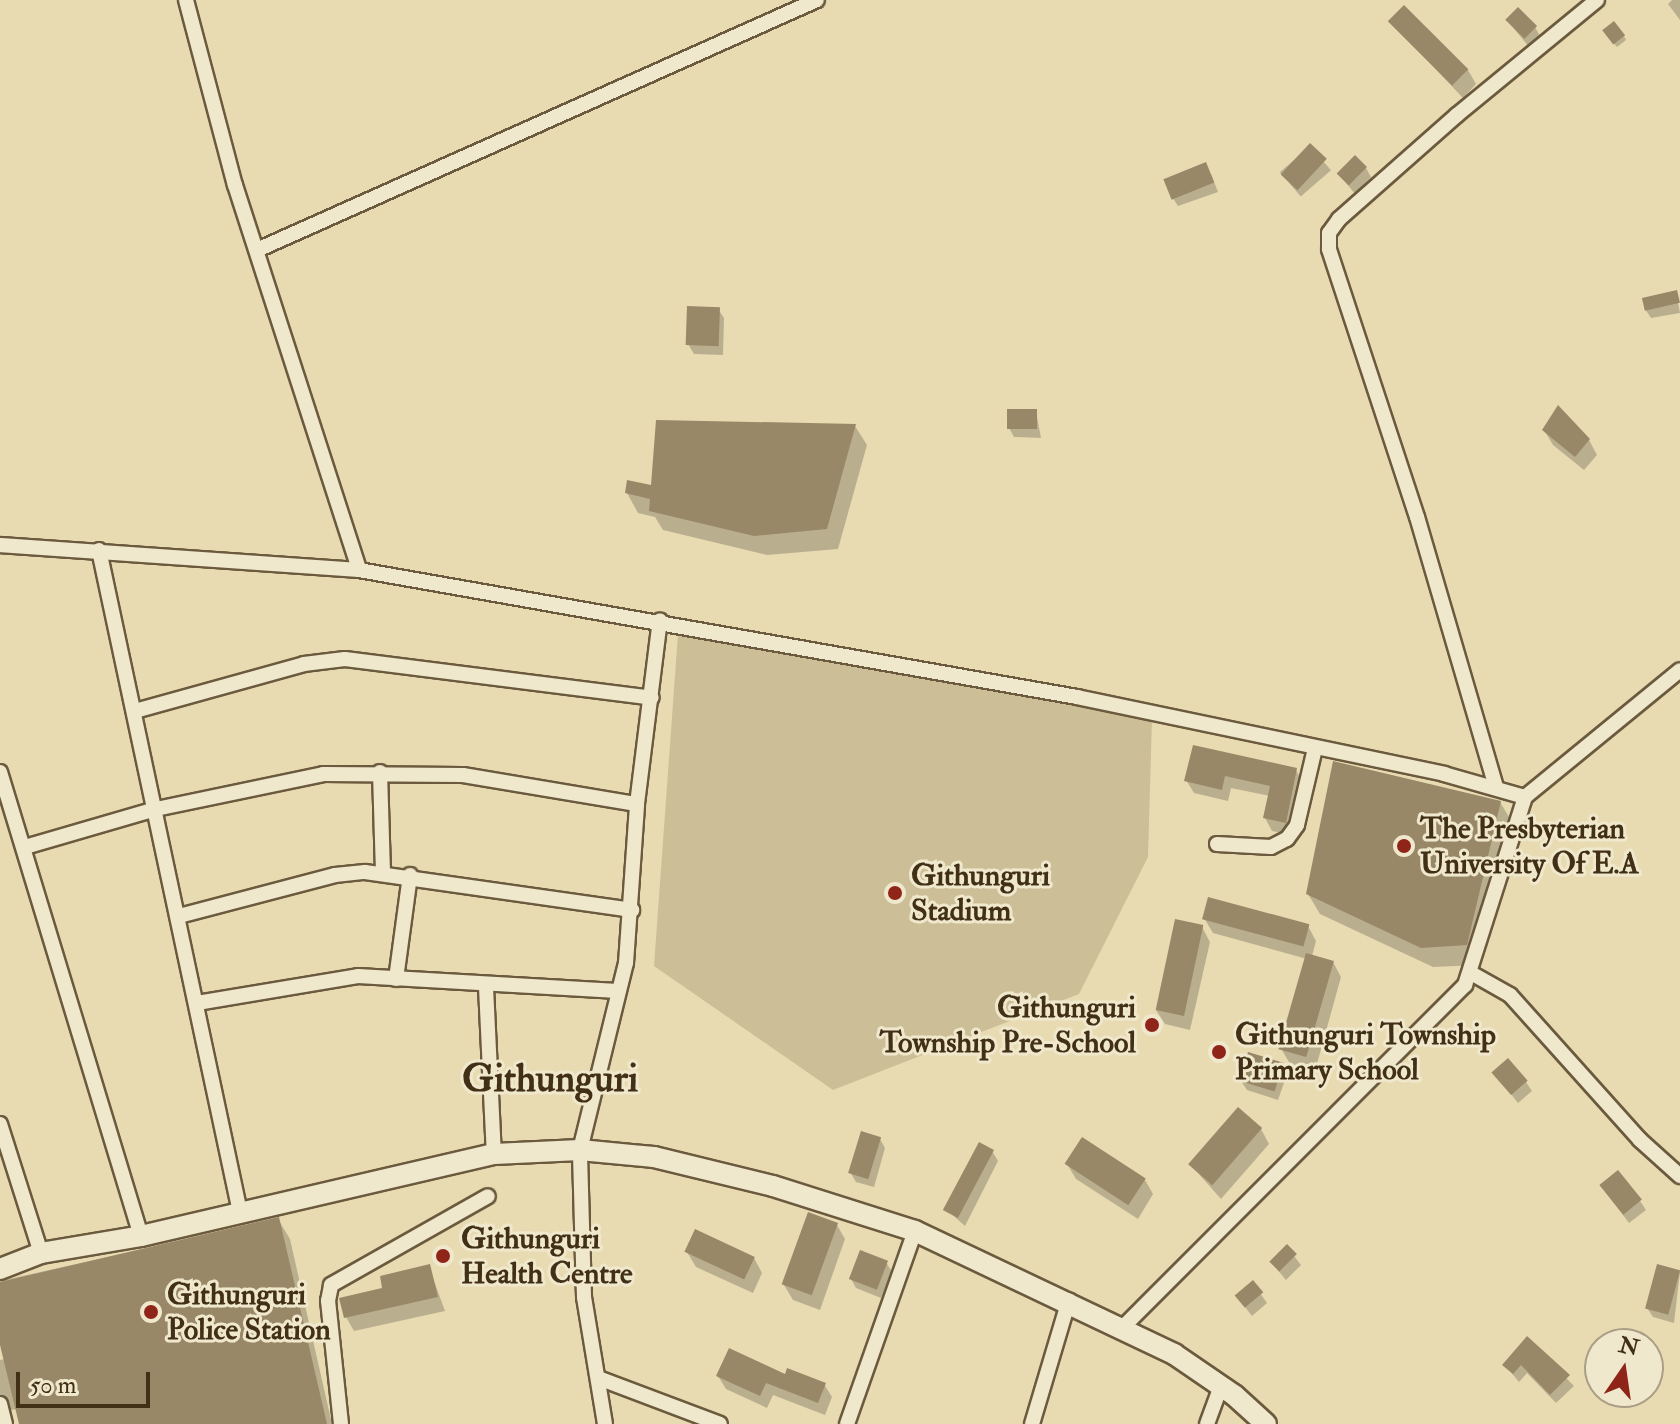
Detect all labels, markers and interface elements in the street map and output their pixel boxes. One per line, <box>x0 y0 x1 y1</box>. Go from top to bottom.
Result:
place label: The Presbyterian University Of E.A <box>1420 811 1639 882</box>
marker: The Presbyterian University Of E.A <box>1395 837 1413 855</box>
place label: Githunguri Stadium <box>911 858 1050 928</box>
marker: Githunguri Stadium <box>886 884 904 902</box>
place label: Githunguri Township Pre-School <box>880 990 1136 1060</box>
marker: Githunguri Township Pre-School <box>1143 1016 1161 1034</box>
place label: Githunguri Township Primary School <box>1235 1017 1496 1088</box>
marker: Githunguri Township Primary School <box>1210 1043 1228 1061</box>
district label: Githunguri <box>462 1057 638 1103</box>
place label: Githunguri Health Centre <box>461 1221 633 1292</box>
marker: Githunguri Health Centre <box>432 1245 454 1267</box>
place label: Githunguri Police Station <box>167 1277 331 1348</box>
marker: Githunguri Police Station <box>142 1303 160 1321</box>
north arrow <box>1584 1328 1664 1408</box>
text: N <box>1616 1331 1642 1362</box>
scale bar <box>20 1356 154 1406</box>
text: 50 m <box>30 1370 76 1401</box>

